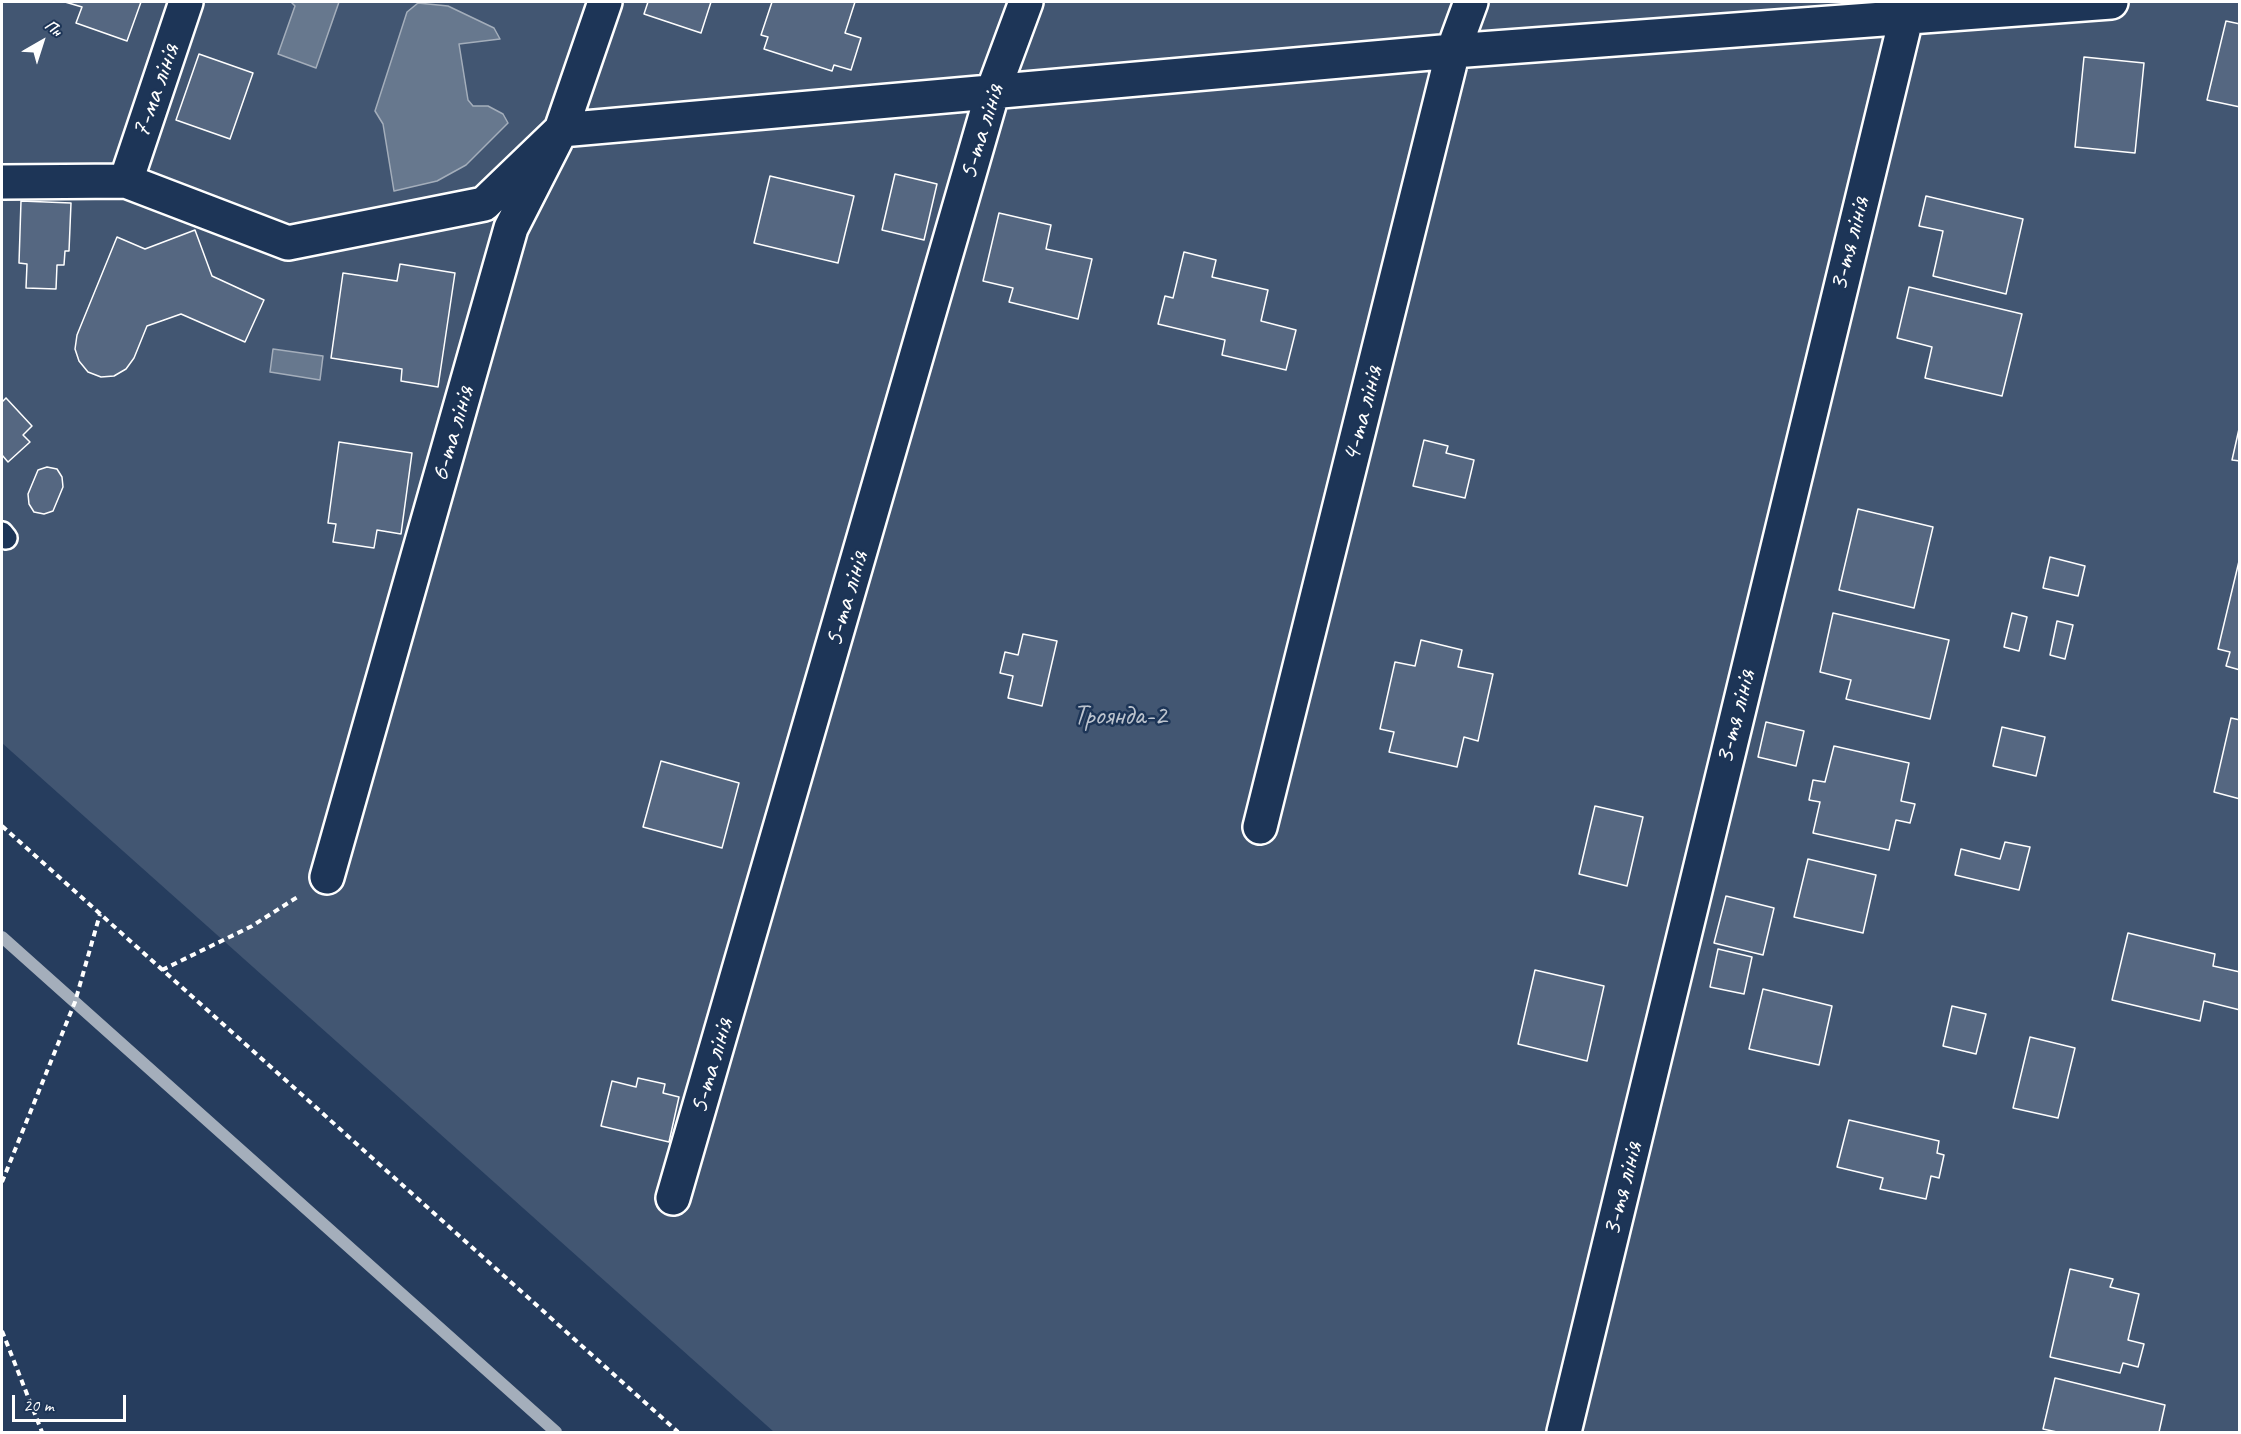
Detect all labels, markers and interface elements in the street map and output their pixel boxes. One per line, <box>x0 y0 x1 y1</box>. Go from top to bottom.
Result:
north arrow <box>12 12 72 72</box>
text: Пн <box>41 15 66 41</box>
street label: 7-ма лінія <box>124 39 188 143</box>
street label: 5-та лінія <box>952 80 1012 184</box>
street label: 3-тя лінія <box>1822 194 1878 294</box>
street label: 4-та лінія <box>1335 362 1391 466</box>
street label: 6-та лінія <box>423 382 483 486</box>
street label: 5-та лінія <box>817 547 877 651</box>
street label: 3-тя лінія <box>1708 667 1764 767</box>
park label: Троянда-2 <box>1073 700 1167 734</box>
street label: 5-та лінія <box>682 1014 742 1118</box>
street label: 3-тя лінія <box>1595 1139 1651 1239</box>
scale bar <box>15 1383 129 1421</box>
text: 20 m <box>23 1394 54 1416</box>

